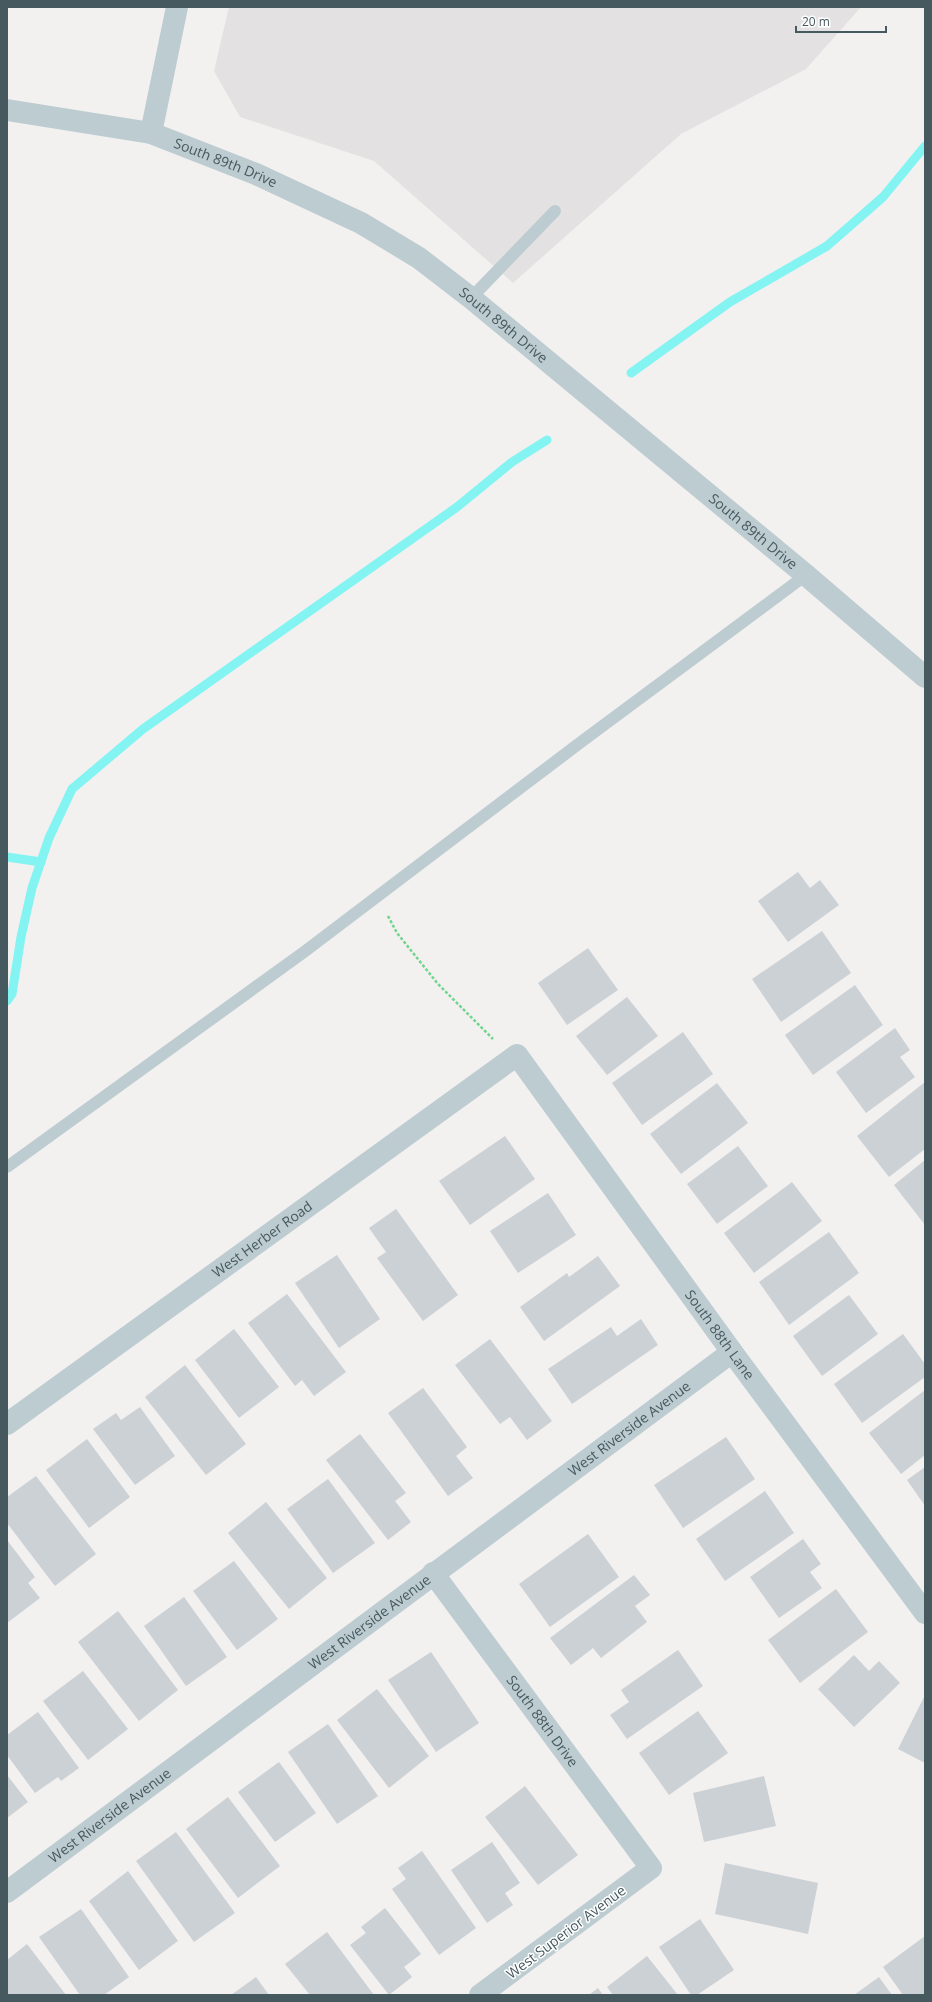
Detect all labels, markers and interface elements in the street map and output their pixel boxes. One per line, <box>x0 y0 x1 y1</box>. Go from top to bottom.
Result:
scale bar <box>796 8 886 34</box>
text: 20 m <box>802 13 830 30</box>
street label: South 89th Drive <box>171 133 280 192</box>
street label: South 89th Drive <box>456 282 552 367</box>
street label: South 89th Drive <box>705 489 802 573</box>
street label: West Herber Road <box>208 1196 316 1282</box>
street label: South 88th Lane <box>681 1286 759 1383</box>
street label: West Riverside Avenue <box>564 1376 694 1480</box>
street label: West Riverside Avenue <box>304 1570 434 1673</box>
street label: South 88th Drive <box>503 1671 583 1770</box>
street label: West Riverside Avenue <box>44 1763 174 1867</box>
street label: West Superior Avenue <box>502 1880 629 1983</box>

